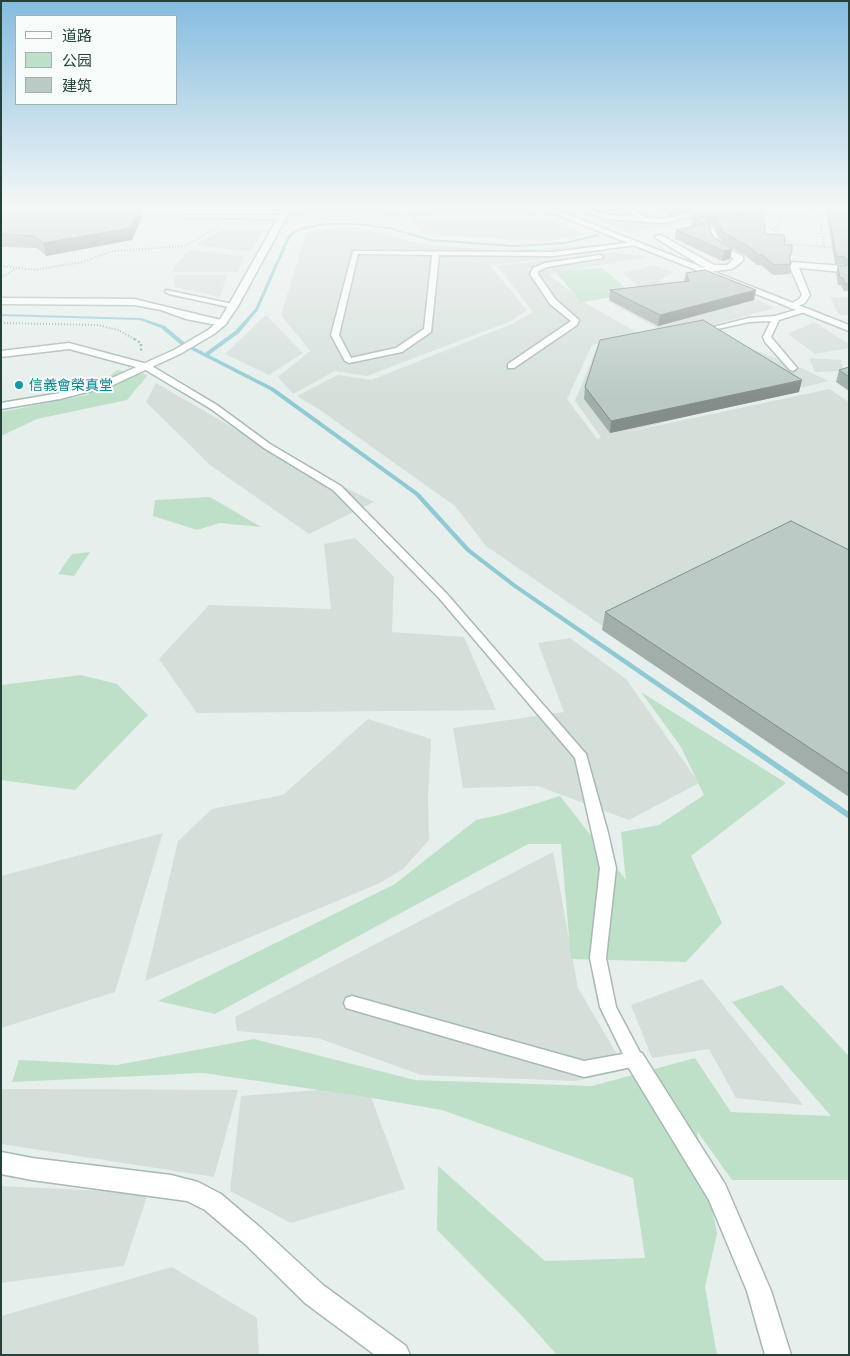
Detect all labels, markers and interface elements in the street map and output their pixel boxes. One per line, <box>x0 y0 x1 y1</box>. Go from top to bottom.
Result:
legend <box>15 15 178 105</box>
text: 道路 <box>62 26 92 44</box>
text: 公园 <box>62 51 92 69</box>
text: 建筑 <box>62 76 92 94</box>
place label: 信義會榮真堂 <box>29 377 113 393</box>
marker: 信義會榮真堂 <box>13 379 25 391</box>

